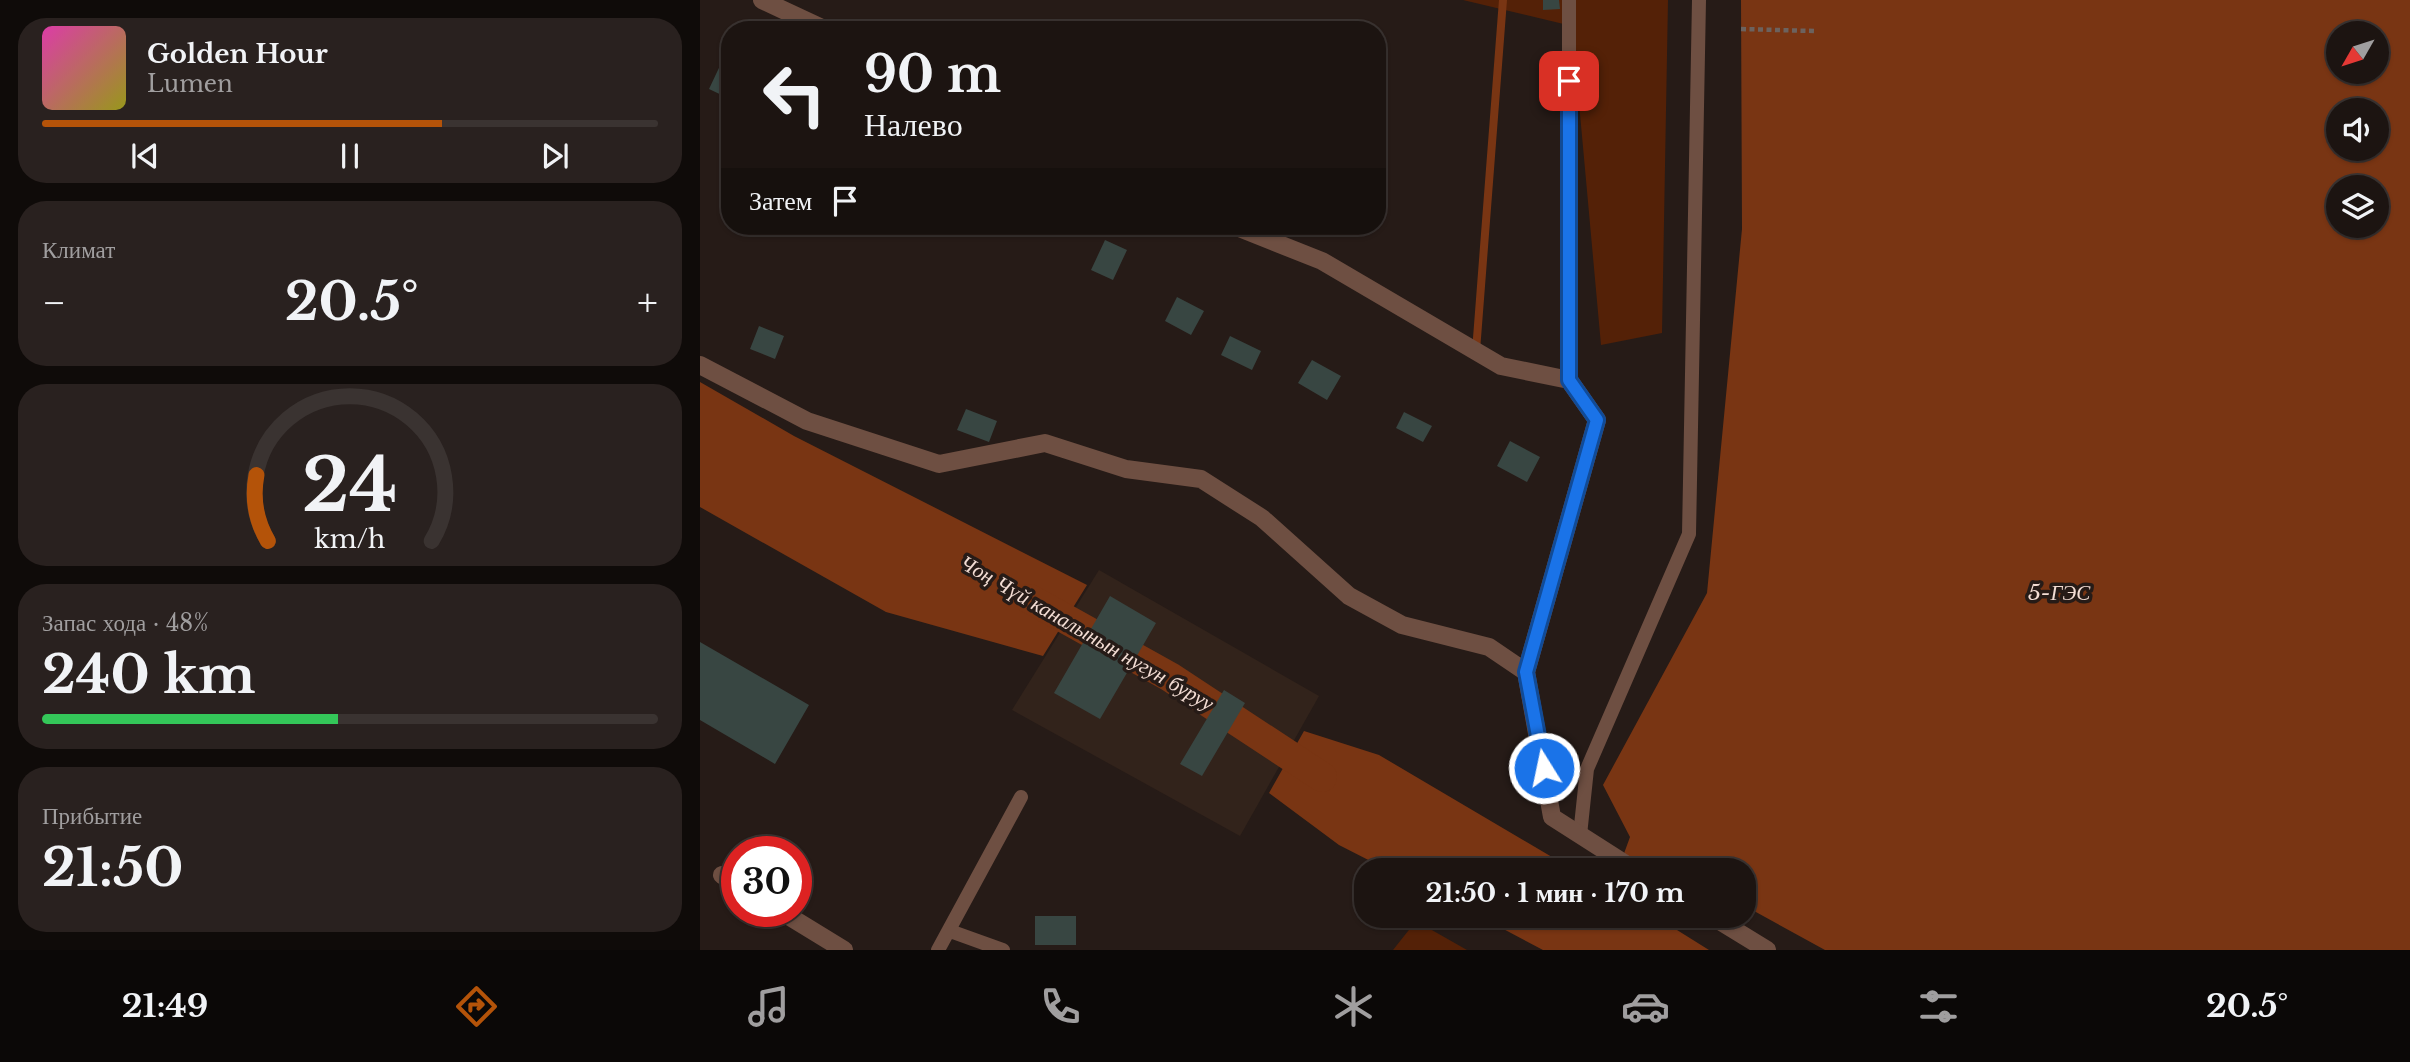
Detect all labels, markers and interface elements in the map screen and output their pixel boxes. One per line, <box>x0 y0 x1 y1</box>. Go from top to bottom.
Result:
north arrow <box>2326 21 2389 84</box>
map controls <box>2326 21 2389 238</box>
text: Golden Hour <box>147 38 328 70</box>
text: 90 m <box>864 44 1001 105</box>
icon: left <box>749 49 840 140</box>
pin <box>1539 51 1599 111</box>
icon: arrive <box>1550 62 1588 100</box>
text: Lumen <box>147 70 233 98</box>
button: sound <box>2326 98 2389 161</box>
text: Налево <box>864 105 963 145</box>
icon: previous <box>126 137 164 175</box>
icon: pause <box>331 137 369 175</box>
icon: next <box>536 137 574 175</box>
button: layers <box>2326 175 2389 238</box>
icon: arrive <box>826 182 864 220</box>
text: Затем <box>749 185 812 217</box>
text: Климат <box>42 236 115 264</box>
text: 20.5° <box>285 270 419 334</box>
text: − <box>42 279 66 326</box>
text: + <box>637 279 658 326</box>
text: 24 <box>302 440 398 531</box>
text: km/h <box>315 524 385 555</box>
water label: Чоң Чүй каналынын нугун буруу <box>955 549 1219 717</box>
water label: 5-ГЭС <box>2028 580 2091 606</box>
text: Запас хода · 48% <box>42 609 209 637</box>
text: 240 km <box>42 643 256 707</box>
position arrow <box>1507 731 1581 805</box>
text: Прибытие <box>42 802 142 830</box>
text: 21:50 <box>42 836 184 900</box>
speed limit sign: 30 <box>721 836 812 927</box>
text: 21:50 · 1 мин · 170 m <box>1426 877 1685 909</box>
icon: directions <box>452 982 501 1031</box>
icon: music <box>744 982 793 1031</box>
icon: phone <box>1036 982 1085 1031</box>
icon: climate <box>1329 982 1378 1031</box>
icon: car <box>1621 982 1670 1031</box>
icon: filters <box>1914 982 1963 1031</box>
text: 21:49 <box>122 986 208 1026</box>
text: 20.5° <box>2206 986 2288 1026</box>

